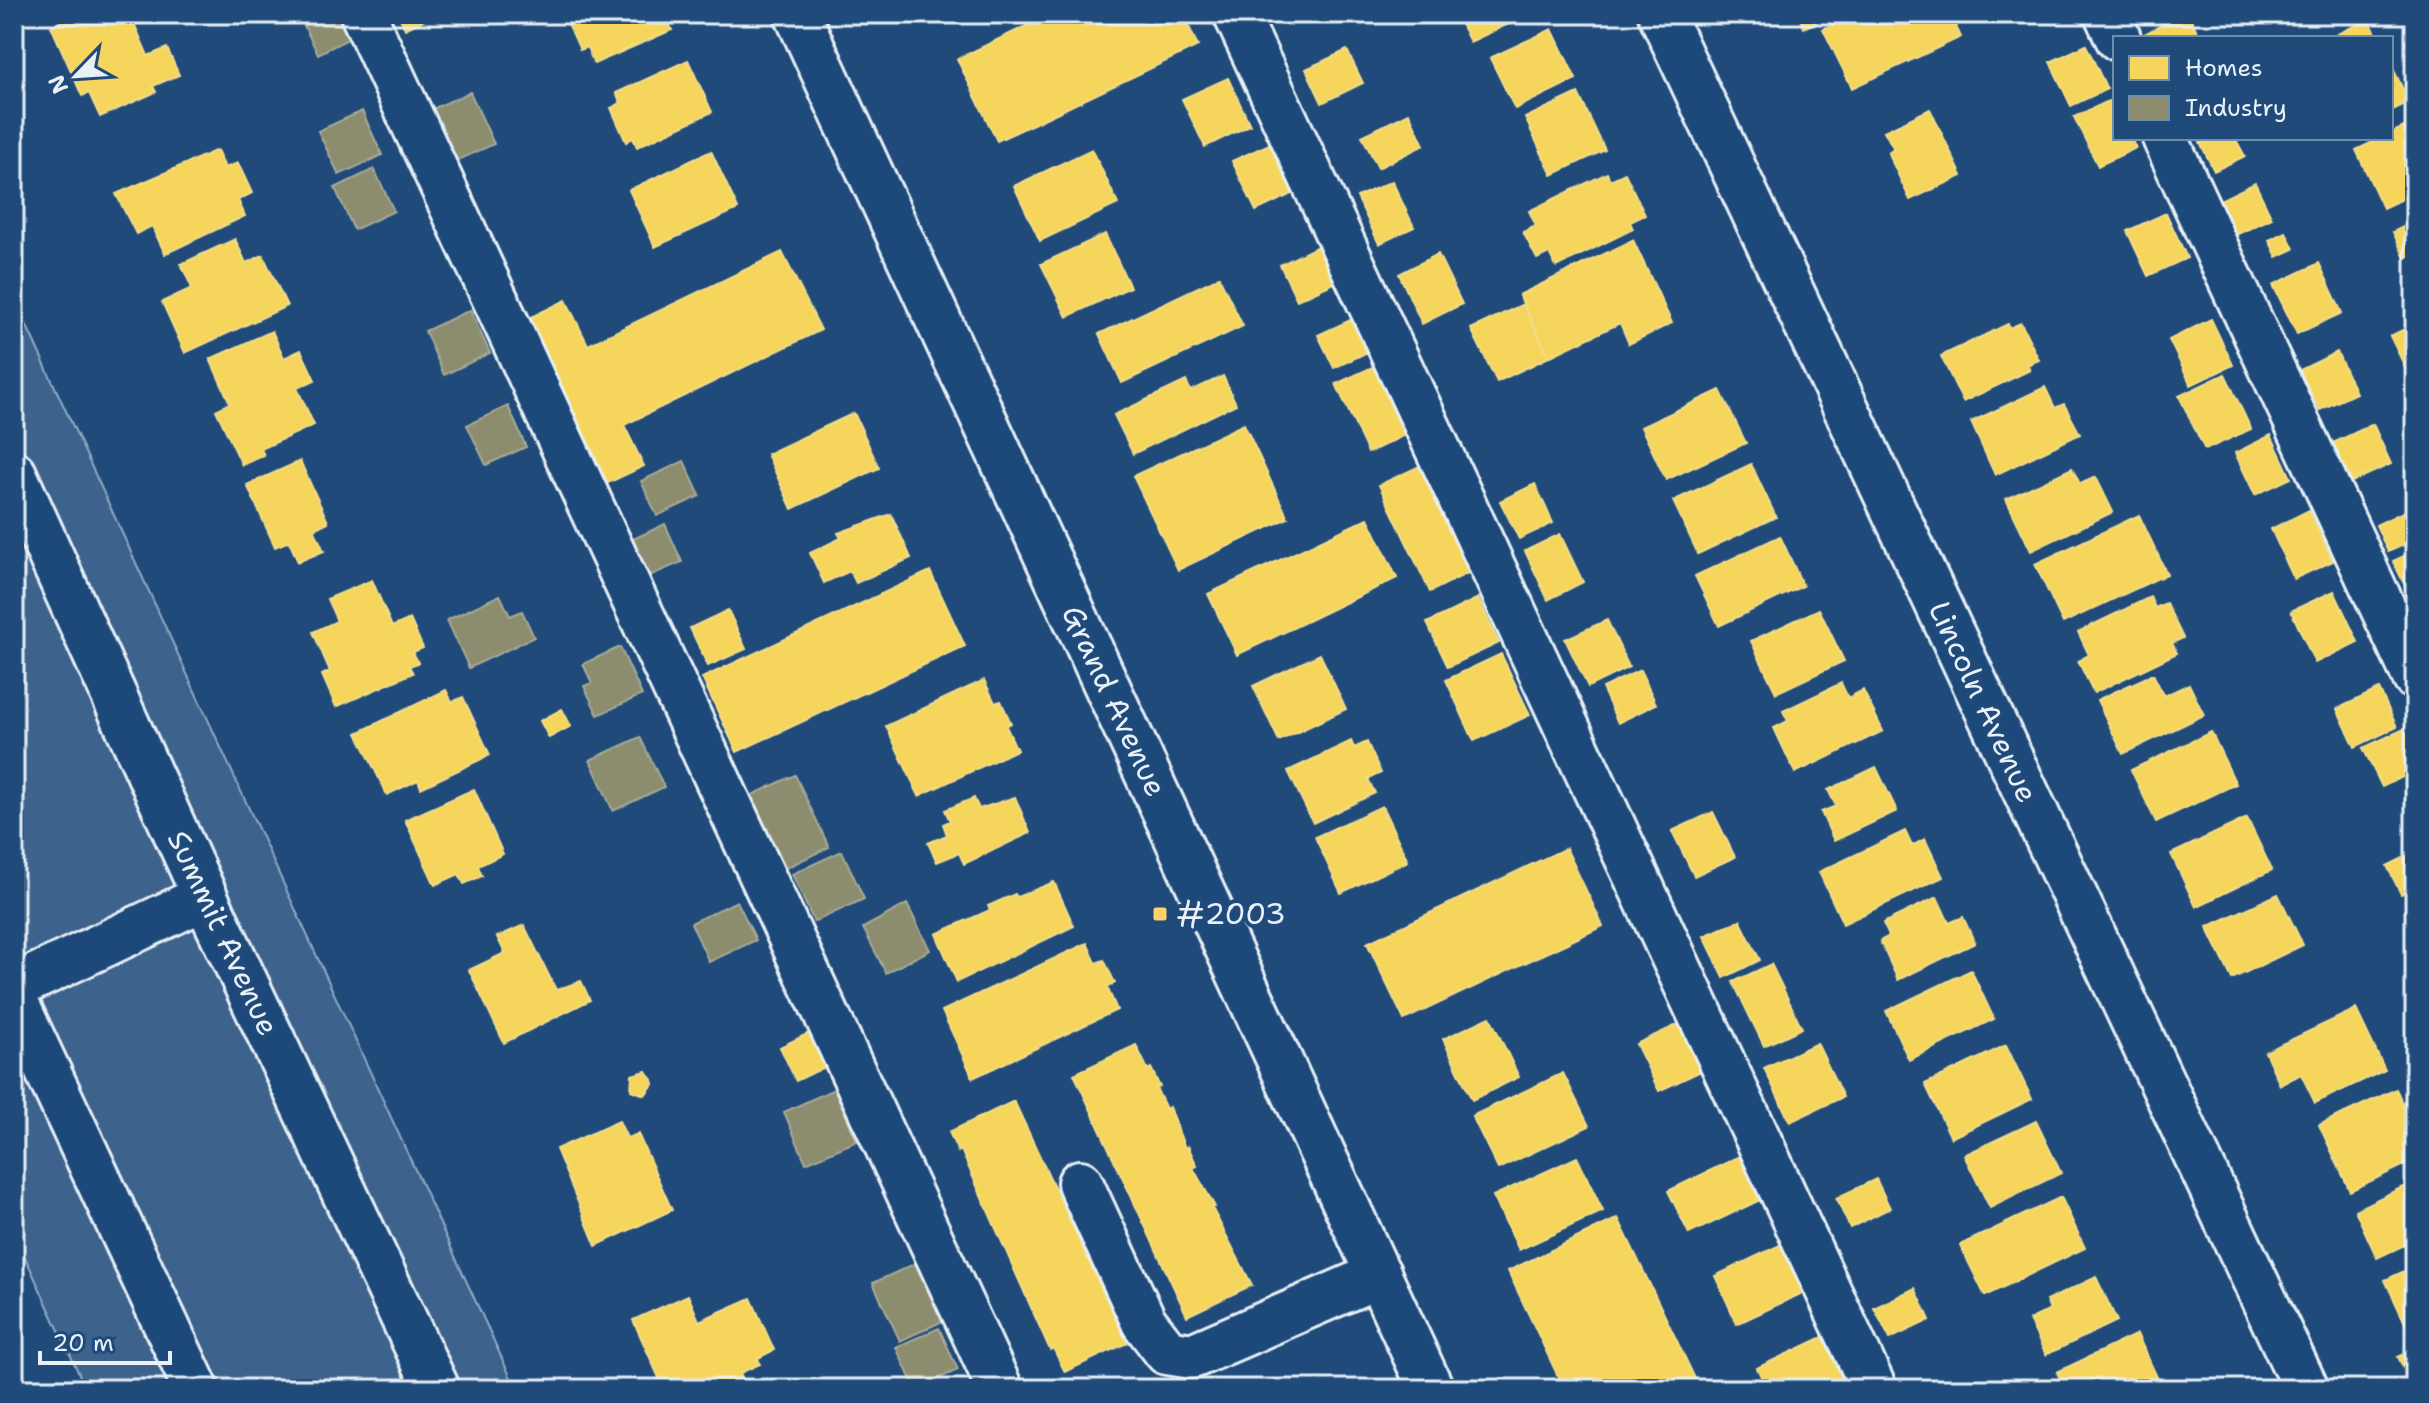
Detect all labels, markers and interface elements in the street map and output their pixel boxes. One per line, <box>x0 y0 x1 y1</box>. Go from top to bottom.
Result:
north arrow <box>36 36 116 116</box>
legend <box>2113 36 2393 140</box>
text: Homes <box>2185 52 2263 84</box>
text: N <box>42 70 75 98</box>
text: Industry <box>2185 92 2287 124</box>
street label: Lincoln Avenue <box>1919 594 2048 809</box>
street label: Grand Avenue <box>1052 598 1177 803</box>
street label: Summit Avenue <box>158 824 289 1042</box>
place label: #2003 <box>1176 893 1286 934</box>
marker: #2003 <box>1151 905 1169 923</box>
scale bar <box>40 1315 170 1365</box>
text: 20 m <box>52 1327 114 1359</box>

